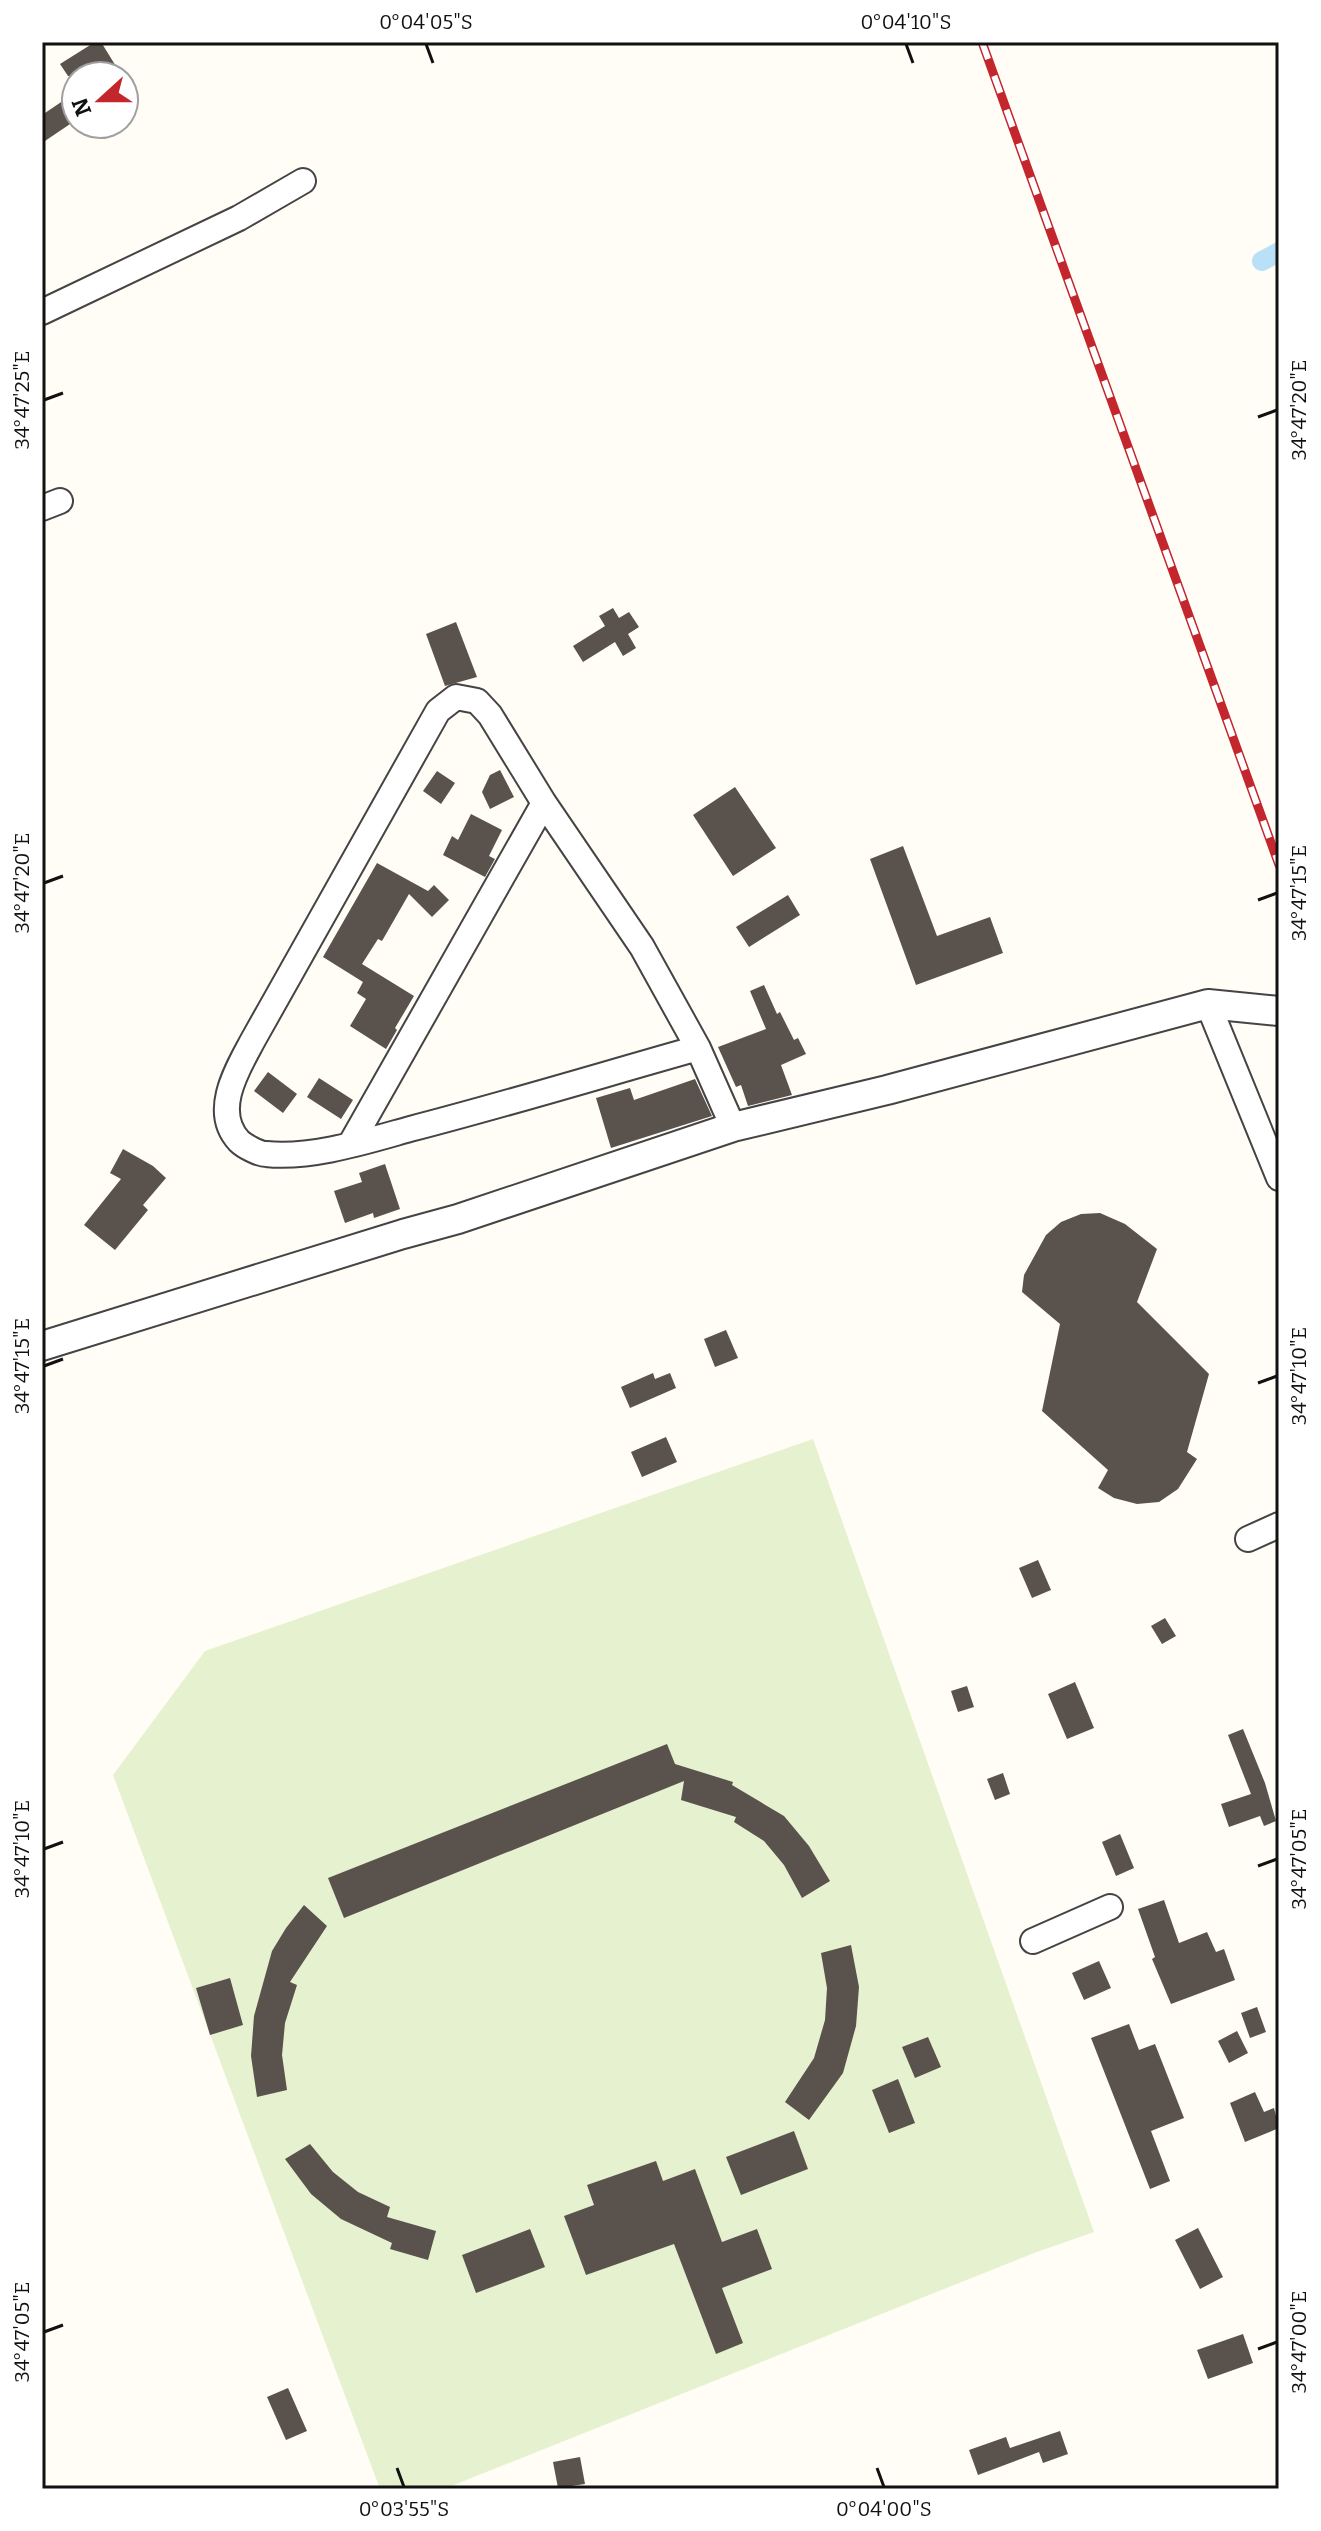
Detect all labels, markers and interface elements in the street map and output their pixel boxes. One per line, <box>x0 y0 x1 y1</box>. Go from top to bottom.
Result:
text: 0°04'05"S <box>379 10 473 34</box>
text: 0°04'10"S <box>860 10 952 34</box>
north arrow <box>60 60 140 140</box>
text: N <box>66 94 97 120</box>
text: 34°47'25"E <box>10 351 34 449</box>
text: 34°47'20"E <box>1287 359 1311 461</box>
text: 34°47'20"E <box>10 832 34 934</box>
text: 34°47'15"E <box>1287 845 1311 941</box>
text: 34°47'15"E <box>10 1318 34 1414</box>
text: 34°47'10"E <box>1287 1327 1311 1425</box>
text: 34°47'10"E <box>10 1800 34 1898</box>
text: 34°47'05"E <box>1287 1809 1311 1909</box>
text: 34°47'05"E <box>10 2282 34 2382</box>
text: 34°47'00"E <box>1287 2291 1311 2393</box>
text: 0°03'55"S <box>359 2497 449 2521</box>
text: 0°04'00"S <box>836 2497 932 2521</box>

